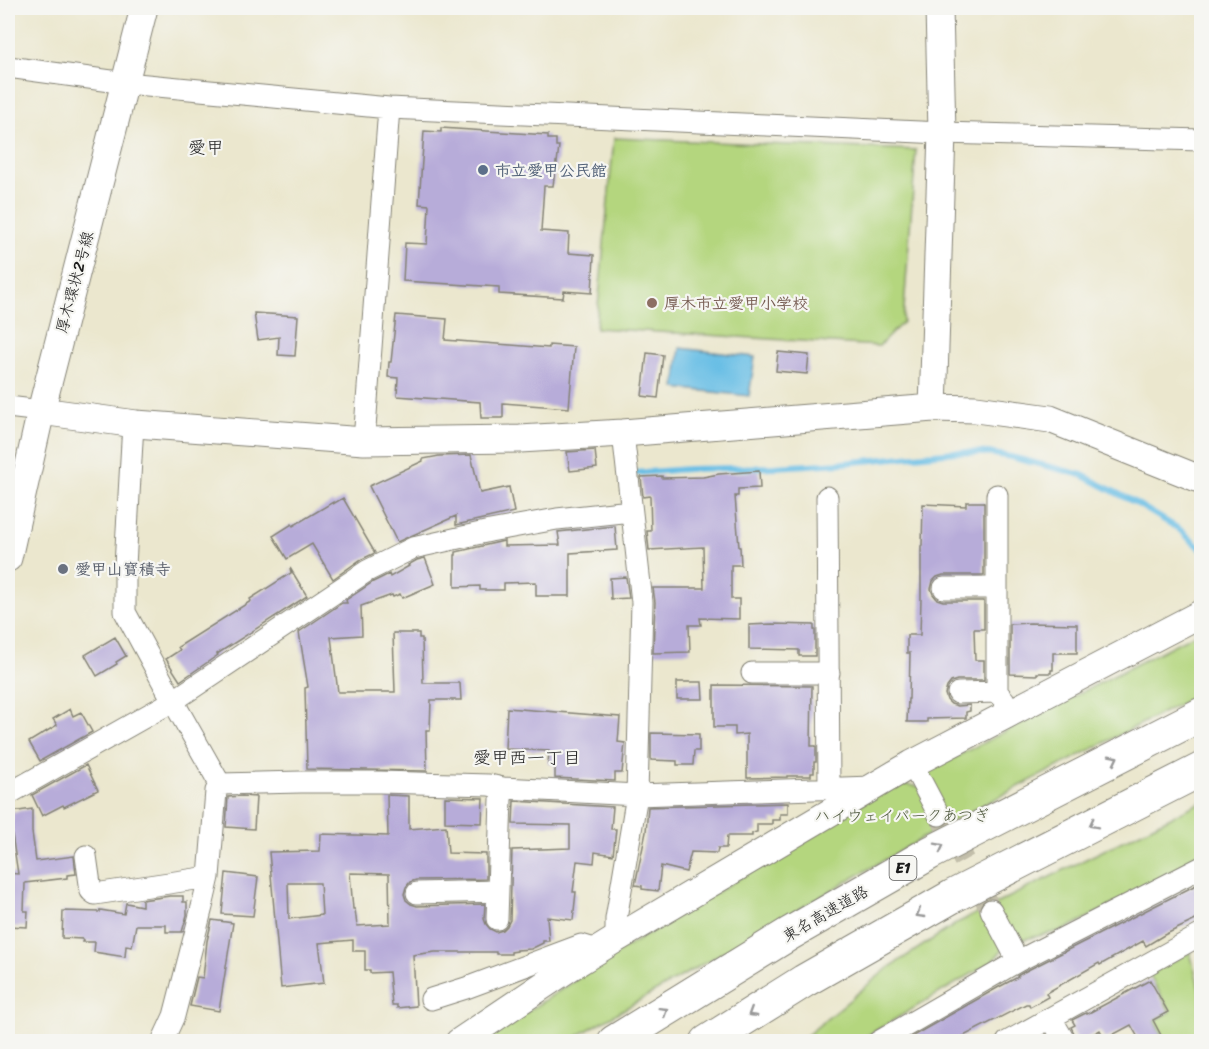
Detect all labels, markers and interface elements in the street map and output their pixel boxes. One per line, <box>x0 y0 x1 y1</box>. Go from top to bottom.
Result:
district label: 愛甲 <box>188 132 224 164</box>
place label: 市立愛甲公民館 <box>495 156 607 185</box>
marker: 市立愛甲公民館 <box>476 163 490 177</box>
street label: 厚木環状2号線 <box>47 228 102 337</box>
place label: 厚木市立愛甲小学校 <box>664 289 808 318</box>
marker: 厚木市立愛甲小学校 <box>645 296 659 310</box>
place label: 愛甲山寳積寺 <box>75 555 171 584</box>
marker: 愛甲山寳積寺 <box>56 562 70 576</box>
district label: 愛甲西一丁目 <box>473 742 581 774</box>
one-way arrow <box>1108 754 1119 766</box>
park label: ハイウェイパークあつぎ <box>814 801 990 830</box>
one-way arrow <box>1089 817 1100 828</box>
one-way arrow <box>934 843 945 854</box>
road number: E1 <box>890 856 916 880</box>
street label: 東名高速道路 <box>776 877 874 950</box>
one-way arrow <box>916 907 926 918</box>
one-way arrow <box>658 1006 668 1018</box>
one-way arrow <box>748 1006 759 1017</box>

